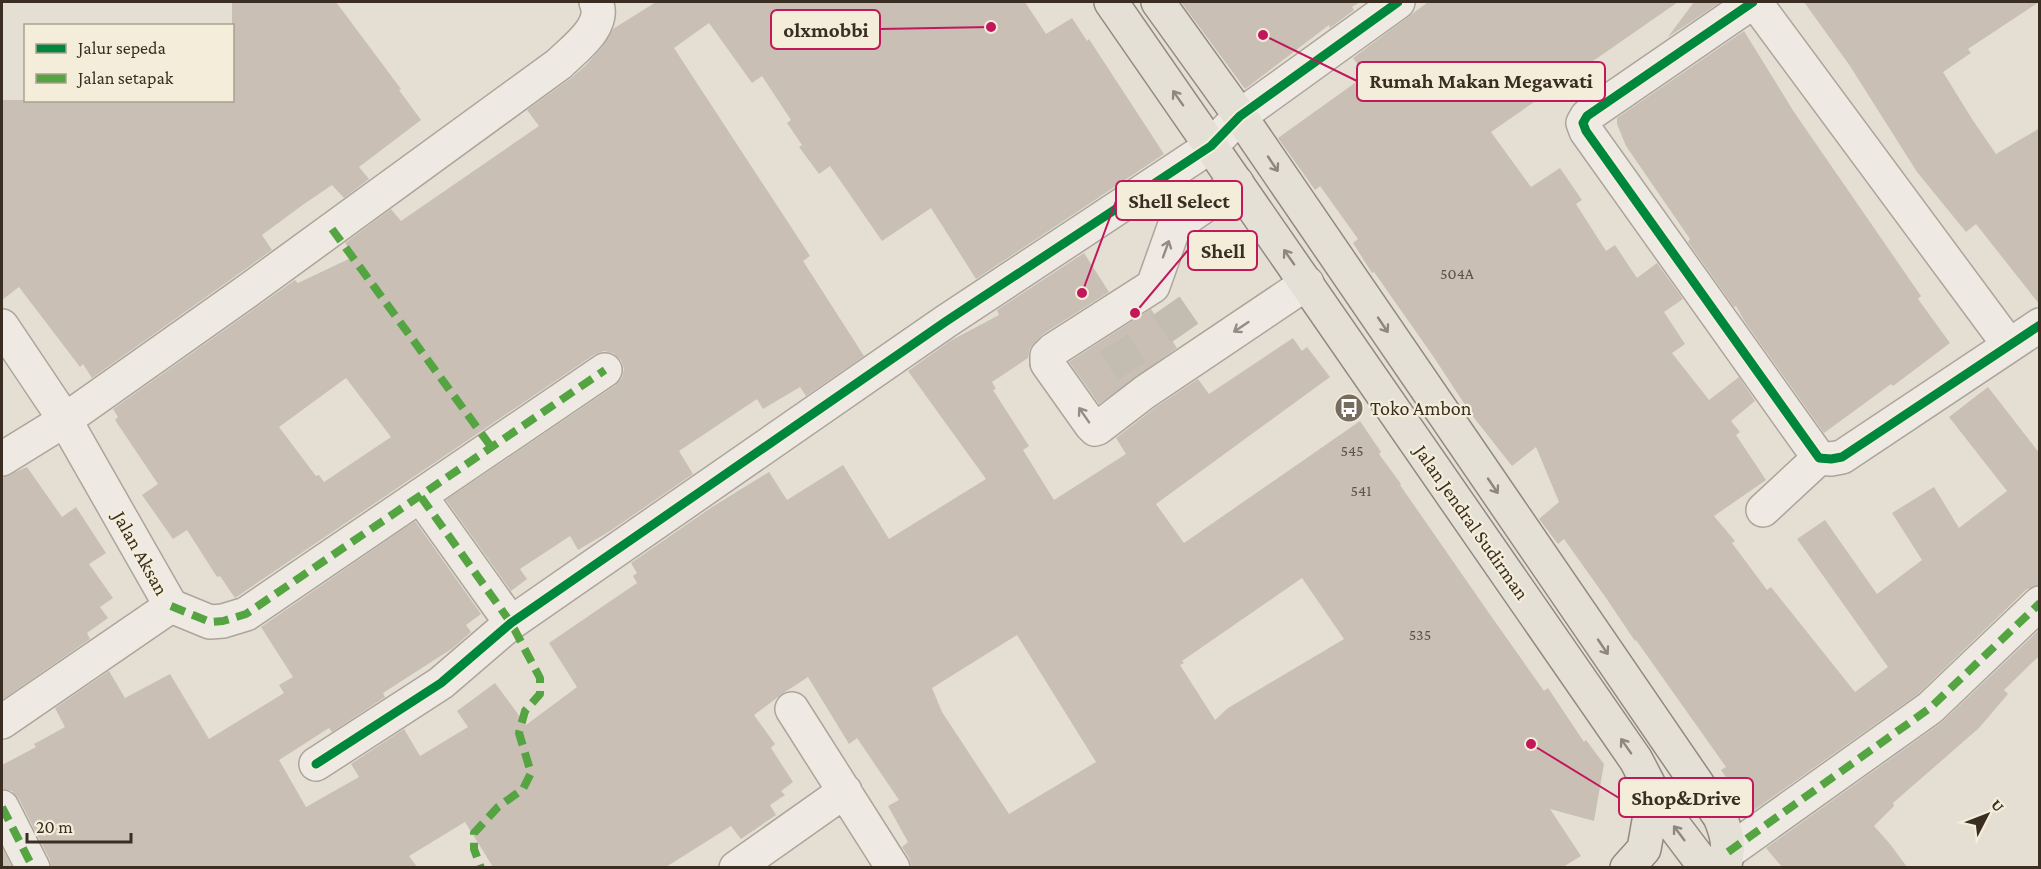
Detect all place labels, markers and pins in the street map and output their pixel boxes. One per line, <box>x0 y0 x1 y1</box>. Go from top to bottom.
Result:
callout: olxmobbi <box>771 10 880 49</box>
callout: Rumah Makan Megawati <box>1357 62 1605 101</box>
callout: Shell Select <box>1116 181 1242 220</box>
callout: Shell <box>1188 231 1257 270</box>
bus stop icon: Toko Ambon <box>1333 392 1365 424</box>
place label: Toko Ambon <box>1370 397 1472 419</box>
callout: Shop&Drive <box>1619 778 1753 817</box>

